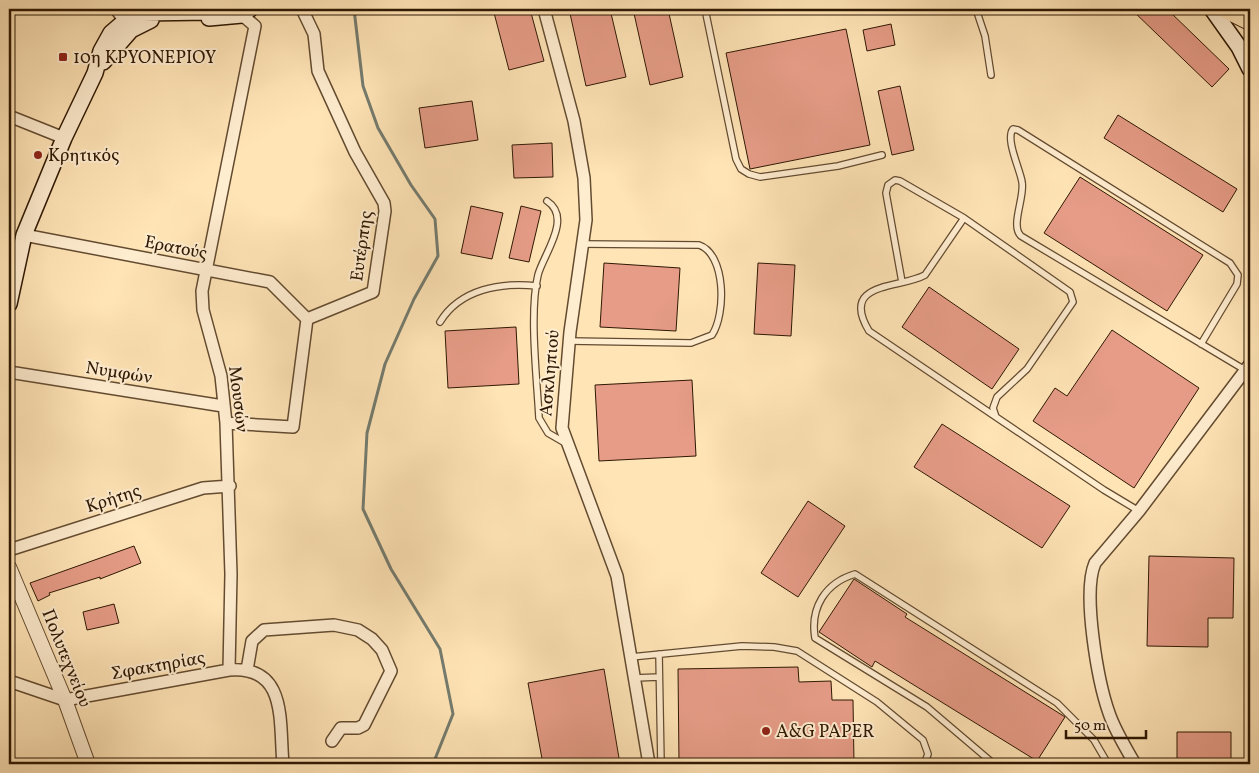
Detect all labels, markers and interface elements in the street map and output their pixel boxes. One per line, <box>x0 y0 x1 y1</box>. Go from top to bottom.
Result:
place label: 10η ΚΡΥΟΝΕΡΙΟΥ <box>73 46 216 71</box>
marker: 10η ΚΡΥΟΝΕΡΙΟΥ <box>57 51 69 63</box>
place label: Κρητικός <box>48 144 119 169</box>
marker: Κρητικός <box>32 149 44 161</box>
street label: Ευτέρπης <box>345 209 380 283</box>
street label: Ερατούς <box>142 230 209 267</box>
street label: Ασκληπιού <box>534 329 567 417</box>
street label: Νυμφών <box>84 356 154 391</box>
street label: Μουσών <box>221 365 254 434</box>
street label: Κρήτης <box>83 479 144 520</box>
street label: Πολυτεχνείου <box>35 606 97 711</box>
street label: Σφακτηρίας <box>109 646 207 687</box>
scale bar <box>1066 708 1146 740</box>
text: 50 m <box>1074 716 1106 737</box>
place label: A&G PAPER <box>776 720 875 745</box>
marker: A&G PAPER <box>760 725 772 737</box>

